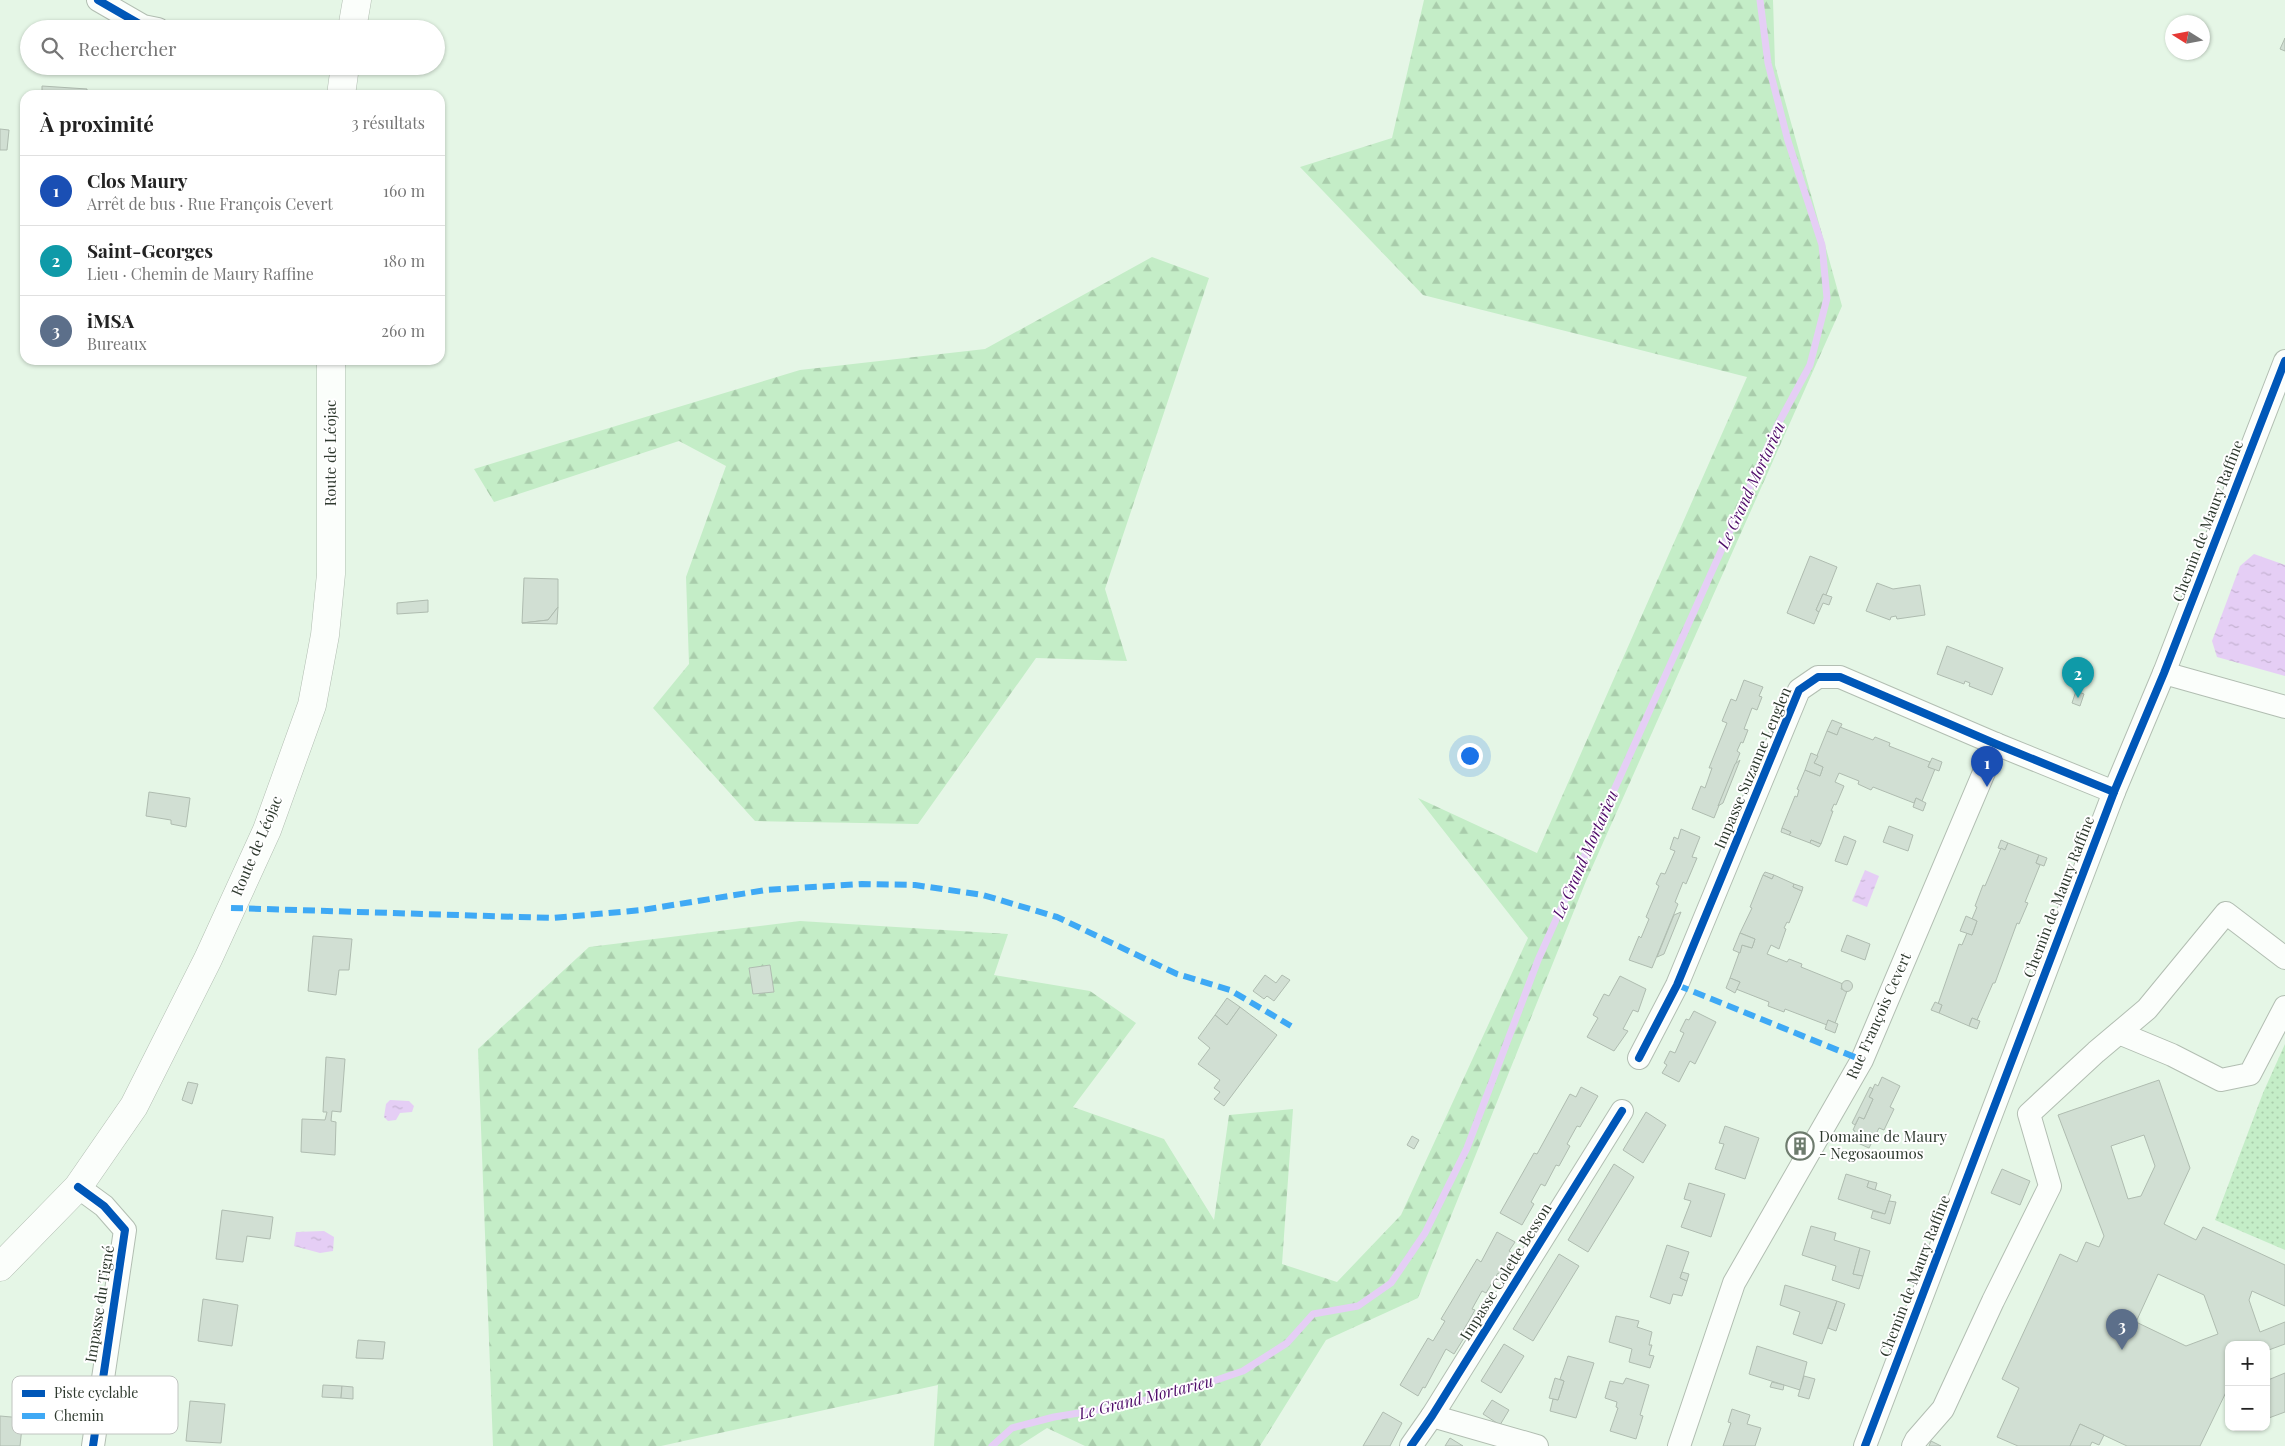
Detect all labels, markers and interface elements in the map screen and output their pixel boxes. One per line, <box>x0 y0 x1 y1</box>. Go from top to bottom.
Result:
north arrow <box>2165 15 2210 60</box>
search box <box>20 20 445 75</box>
icon: search <box>38 34 66 62</box>
text: Rechercher <box>78 35 177 61</box>
text: À proximité <box>40 109 154 137</box>
text: 3 résultats <box>351 112 425 133</box>
text: Clos Maury <box>87 167 188 193</box>
text: 1 <box>53 180 59 201</box>
text: 160 m <box>383 180 425 201</box>
text: Arrêt de bus · Rue François Cevert <box>87 193 333 214</box>
text: Saint-Georges <box>87 237 213 263</box>
text: 2 <box>52 250 60 271</box>
text: 180 m <box>383 250 425 271</box>
text: Lieu · Chemin de Maury Raffine <box>87 263 314 284</box>
text: iMSA <box>87 307 134 333</box>
text: 3 <box>52 320 60 341</box>
text: 260 m <box>381 320 425 341</box>
text: Bureaux <box>87 333 147 354</box>
street label: Route de Léojac <box>320 400 340 506</box>
water label: Le Grand Mortarieu <box>1711 418 1789 553</box>
street label: Chemin de Maury Raffine <box>2167 437 2247 604</box>
pin: 2 <box>2062 657 2094 698</box>
street label: Impasse Suzanne Lenglen <box>1709 684 1795 852</box>
your location <box>1457 743 1483 769</box>
pin: 1 <box>1971 746 2003 787</box>
water label: Le Grand Mortarieu <box>1547 787 1622 922</box>
street label: Route de Léojac <box>226 793 286 899</box>
street label: Chemin de Maury Raffine <box>2018 813 2098 980</box>
street label: Rue François Cevert <box>1841 949 1915 1082</box>
place label: Domaine de Maury - Negosaoumos <box>1819 1126 1947 1163</box>
building icon: Domaine de Maury - Negosaoumos <box>1785 1131 1815 1161</box>
street label: Chemin de Maury Raffine <box>1874 1192 1954 1359</box>
street label: Impasse Colette Besson <box>1455 1199 1556 1344</box>
street label: Impasse du Tigné <box>80 1244 118 1364</box>
pin: 3 <box>2106 1309 2138 1350</box>
map controls <box>2225 1341 2270 1431</box>
button: + <box>2225 1341 2270 1386</box>
water label: Le Grand Mortarieu <box>1075 1370 1215 1424</box>
legend <box>12 1376 178 1434</box>
text: Piste cyclable <box>54 1383 138 1402</box>
button: − <box>2225 1386 2270 1431</box>
text: Chemin <box>54 1406 104 1425</box>

